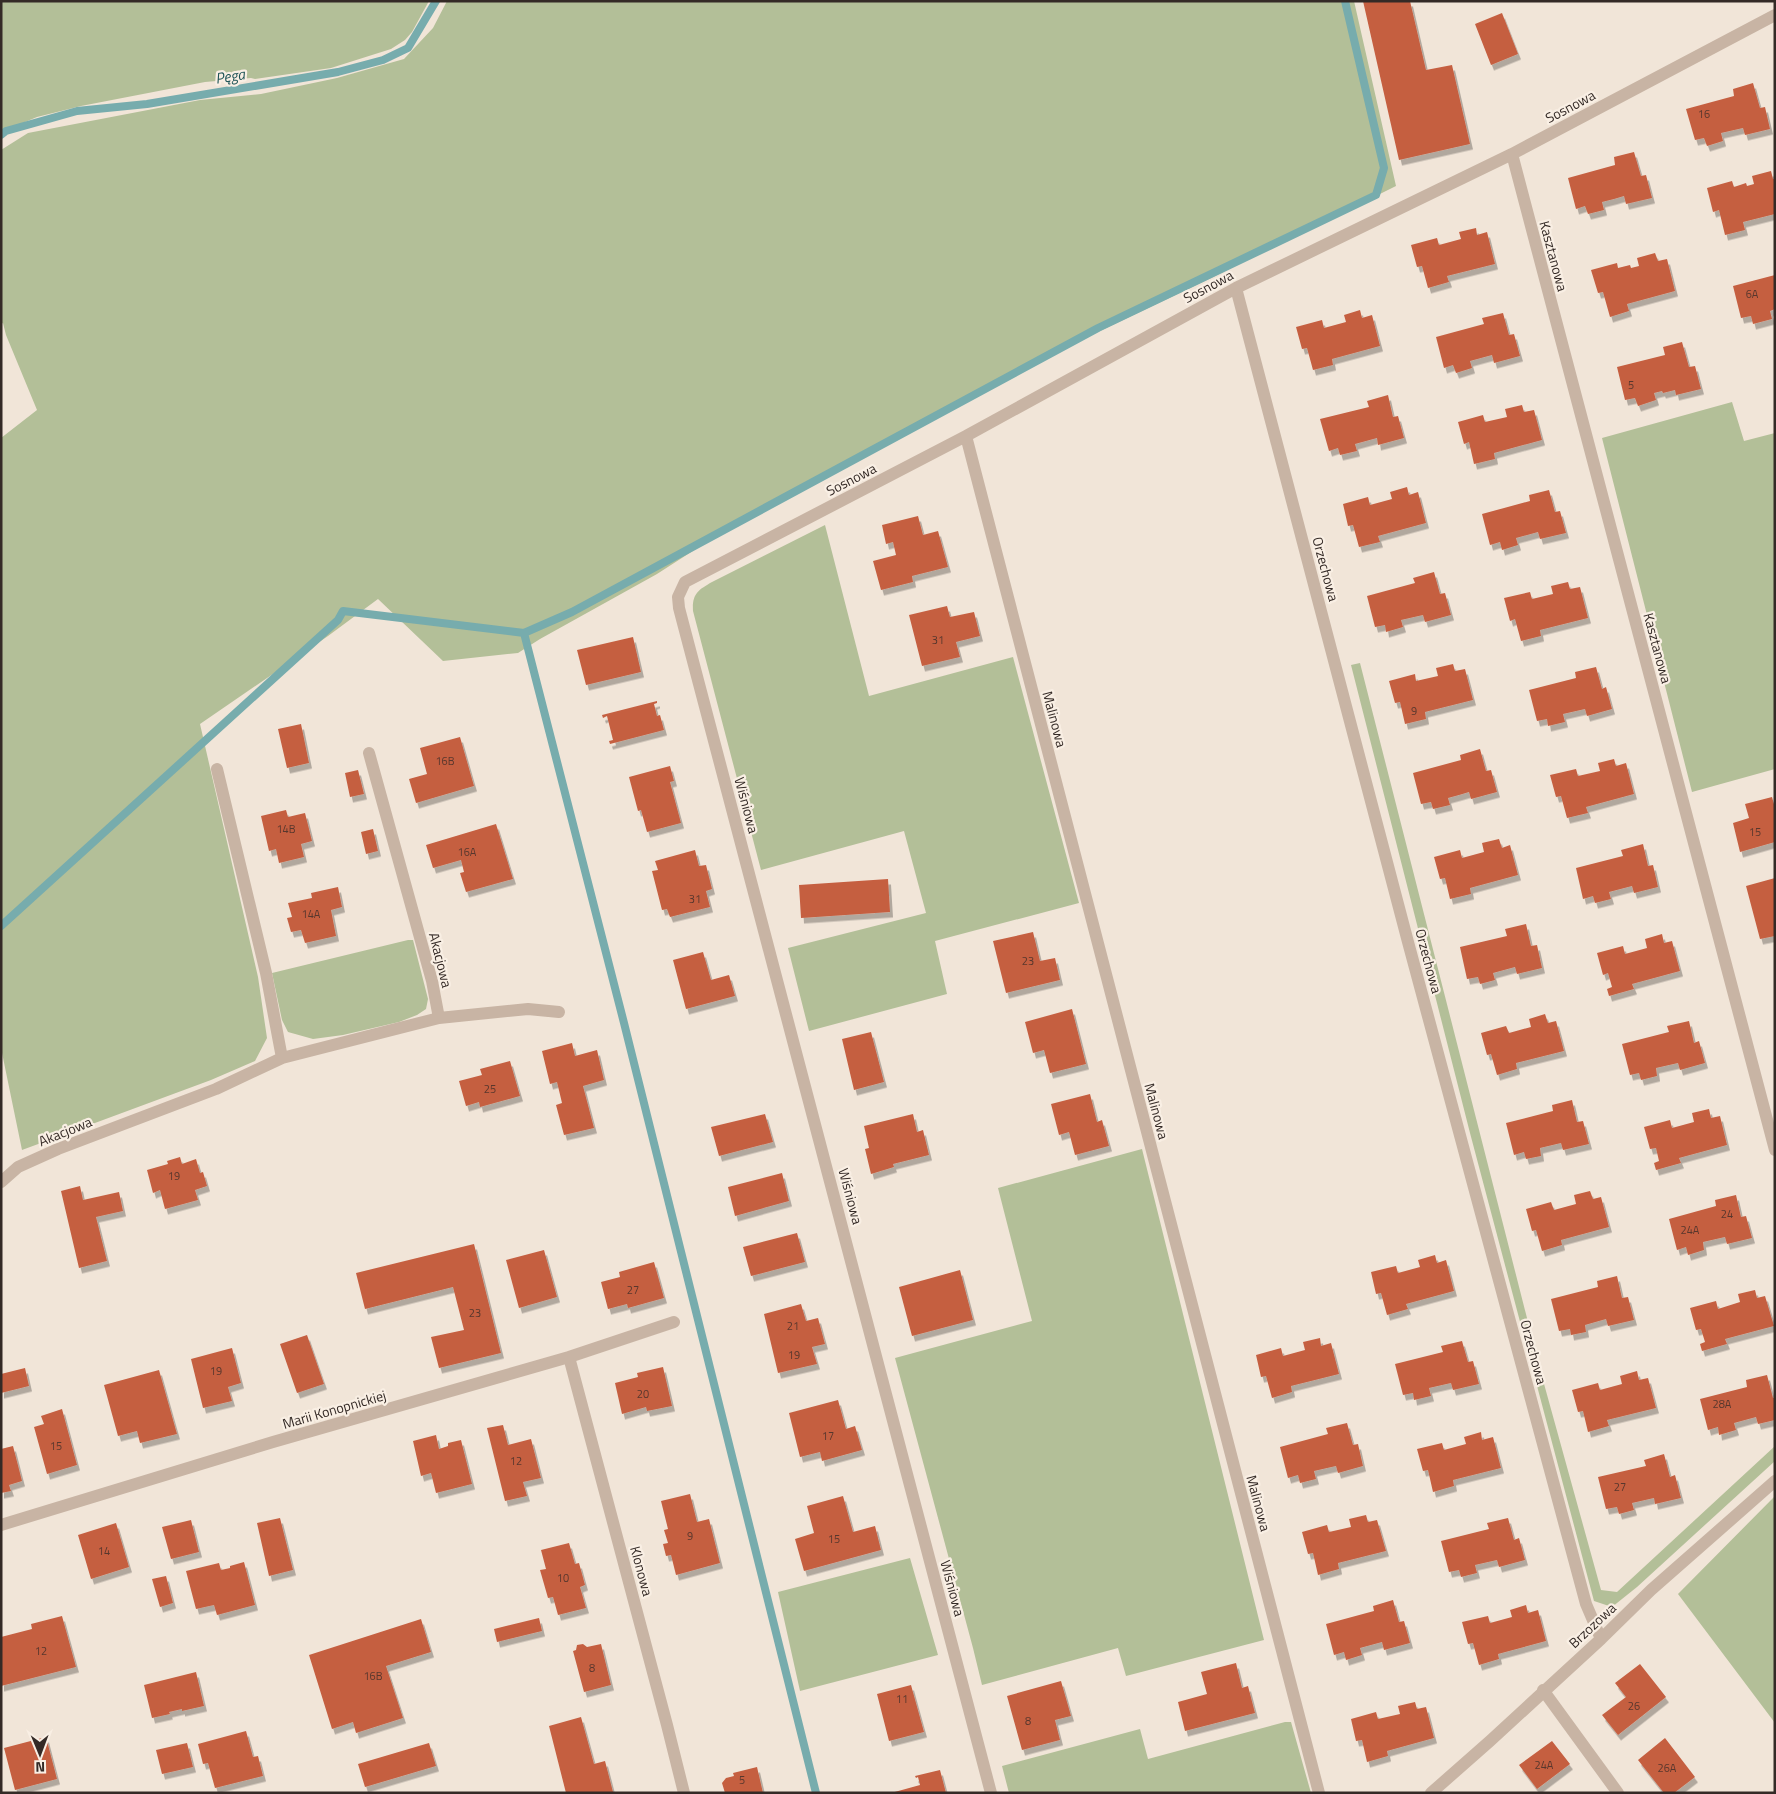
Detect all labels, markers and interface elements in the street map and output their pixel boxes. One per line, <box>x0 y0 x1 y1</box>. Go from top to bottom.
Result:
water label: Pęga <box>214 62 248 90</box>
street label: Sosnowa <box>1541 84 1599 128</box>
house number: 16 <box>1698 106 1710 122</box>
street label: Kasztanowa <box>1535 218 1573 294</box>
street label: Sosnowa <box>1179 264 1237 308</box>
house number: 6A <box>1746 286 1759 302</box>
house number: 5 <box>1628 377 1634 393</box>
street label: Sosnowa <box>822 457 880 501</box>
street label: Orzechowa <box>1307 534 1345 604</box>
street label: Kasztanowa <box>1639 610 1677 686</box>
house number: 31 <box>932 632 944 648</box>
street label: Malinowa <box>1037 688 1073 750</box>
house number: 9 <box>1411 703 1417 719</box>
house number: 16B <box>435 753 455 769</box>
street label: Wiśniowa <box>729 775 765 835</box>
house number: 14B <box>276 821 296 837</box>
house number: 15 <box>1749 824 1761 840</box>
house number: 16A <box>458 844 477 860</box>
house number: 31 <box>689 891 701 907</box>
house number: 14A <box>302 906 321 922</box>
street label: Orzechowa <box>1410 926 1448 996</box>
street label: Akacjowa <box>424 930 458 990</box>
house number: 23 <box>1022 953 1034 969</box>
street label: Malinowa <box>1139 1080 1175 1142</box>
house number: 25 <box>484 1081 496 1097</box>
street label: Akacjowa <box>35 1111 95 1151</box>
street label: Wiśniowa <box>833 1166 869 1226</box>
house number: 19 <box>168 1168 180 1184</box>
house number: 24 <box>1721 1206 1733 1222</box>
house number: 24A <box>1681 1222 1700 1238</box>
house number: 27 <box>627 1282 639 1298</box>
house number: 23 <box>469 1305 481 1321</box>
street label: Orzechowa <box>1515 1317 1553 1387</box>
house number: 21 <box>787 1318 799 1334</box>
house number: 19 <box>788 1347 800 1363</box>
house number: 19 <box>210 1363 222 1379</box>
street label: Marii Konopnickiej <box>280 1384 388 1434</box>
house number: 20 <box>637 1386 649 1402</box>
house number: 28A <box>1713 1396 1732 1412</box>
house number: 17 <box>822 1428 834 1444</box>
house number: 15 <box>50 1438 62 1454</box>
house number: 12 <box>510 1453 522 1469</box>
street label: Malinowa <box>1241 1472 1277 1534</box>
house number: 27 <box>1614 1479 1626 1495</box>
house number: 9 <box>687 1528 693 1544</box>
house number: 15 <box>828 1531 840 1547</box>
house number: 14 <box>98 1543 110 1559</box>
street label: Klonowa <box>625 1544 659 1598</box>
street label: Wiśniowa <box>935 1558 971 1618</box>
house number: 10 <box>557 1570 569 1586</box>
street label: Brzozowa <box>1563 1597 1621 1653</box>
house number: 12 <box>35 1643 47 1659</box>
house number: 8 <box>589 1660 595 1676</box>
house number: 16B <box>363 1668 383 1684</box>
house number: 11 <box>896 1691 908 1707</box>
house number: 26 <box>1628 1698 1640 1714</box>
house number: 8 <box>1025 1713 1031 1729</box>
north arrow <box>15 1729 65 1779</box>
text: N <box>35 1757 45 1778</box>
house number: 24A <box>1535 1757 1554 1773</box>
house number: 26A <box>1658 1760 1677 1776</box>
house number: 5 <box>739 1772 745 1788</box>

